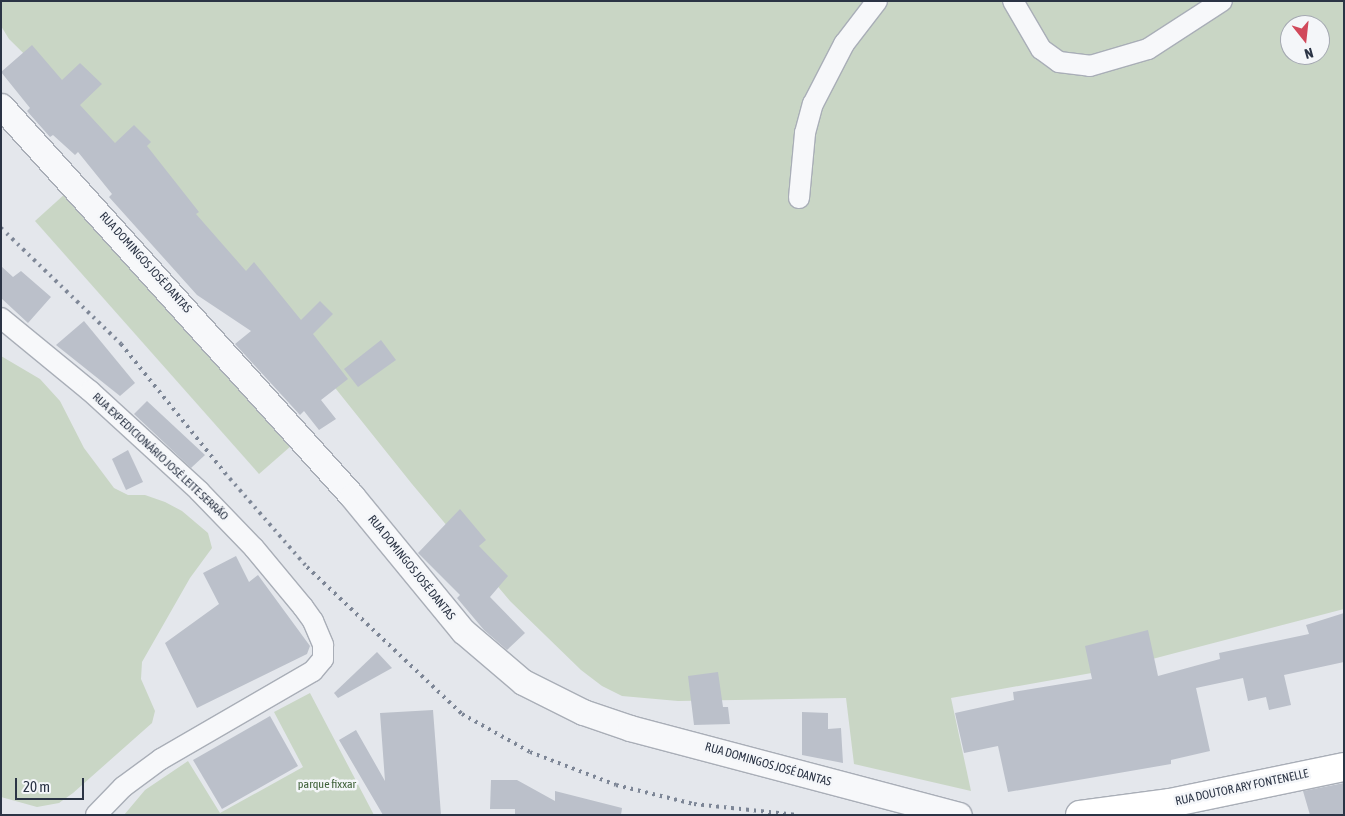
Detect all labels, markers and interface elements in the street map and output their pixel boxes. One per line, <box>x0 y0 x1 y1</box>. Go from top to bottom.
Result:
north arrow <box>1280 15 1330 65</box>
text: N <box>1303 45 1315 62</box>
street label: RUA DOMINGOS JOSÉ DANTAS <box>96 210 194 316</box>
street label: RUA EXPEDICIONÁRIO JOSÉ LEITE SERRÃO <box>89 390 231 524</box>
street label: RUA DOMINGOS JOSÉ DANTAS <box>364 513 458 623</box>
street label: RUA DOMINGOS JOSÉ DANTAS <box>703 740 833 790</box>
street label: RUA DOUTOR ARY FONTENELLE <box>1174 767 1310 809</box>
scale bar <box>18 768 86 800</box>
text: 20 m <box>23 778 50 795</box>
park label: parque fixxar <box>298 778 356 792</box>

